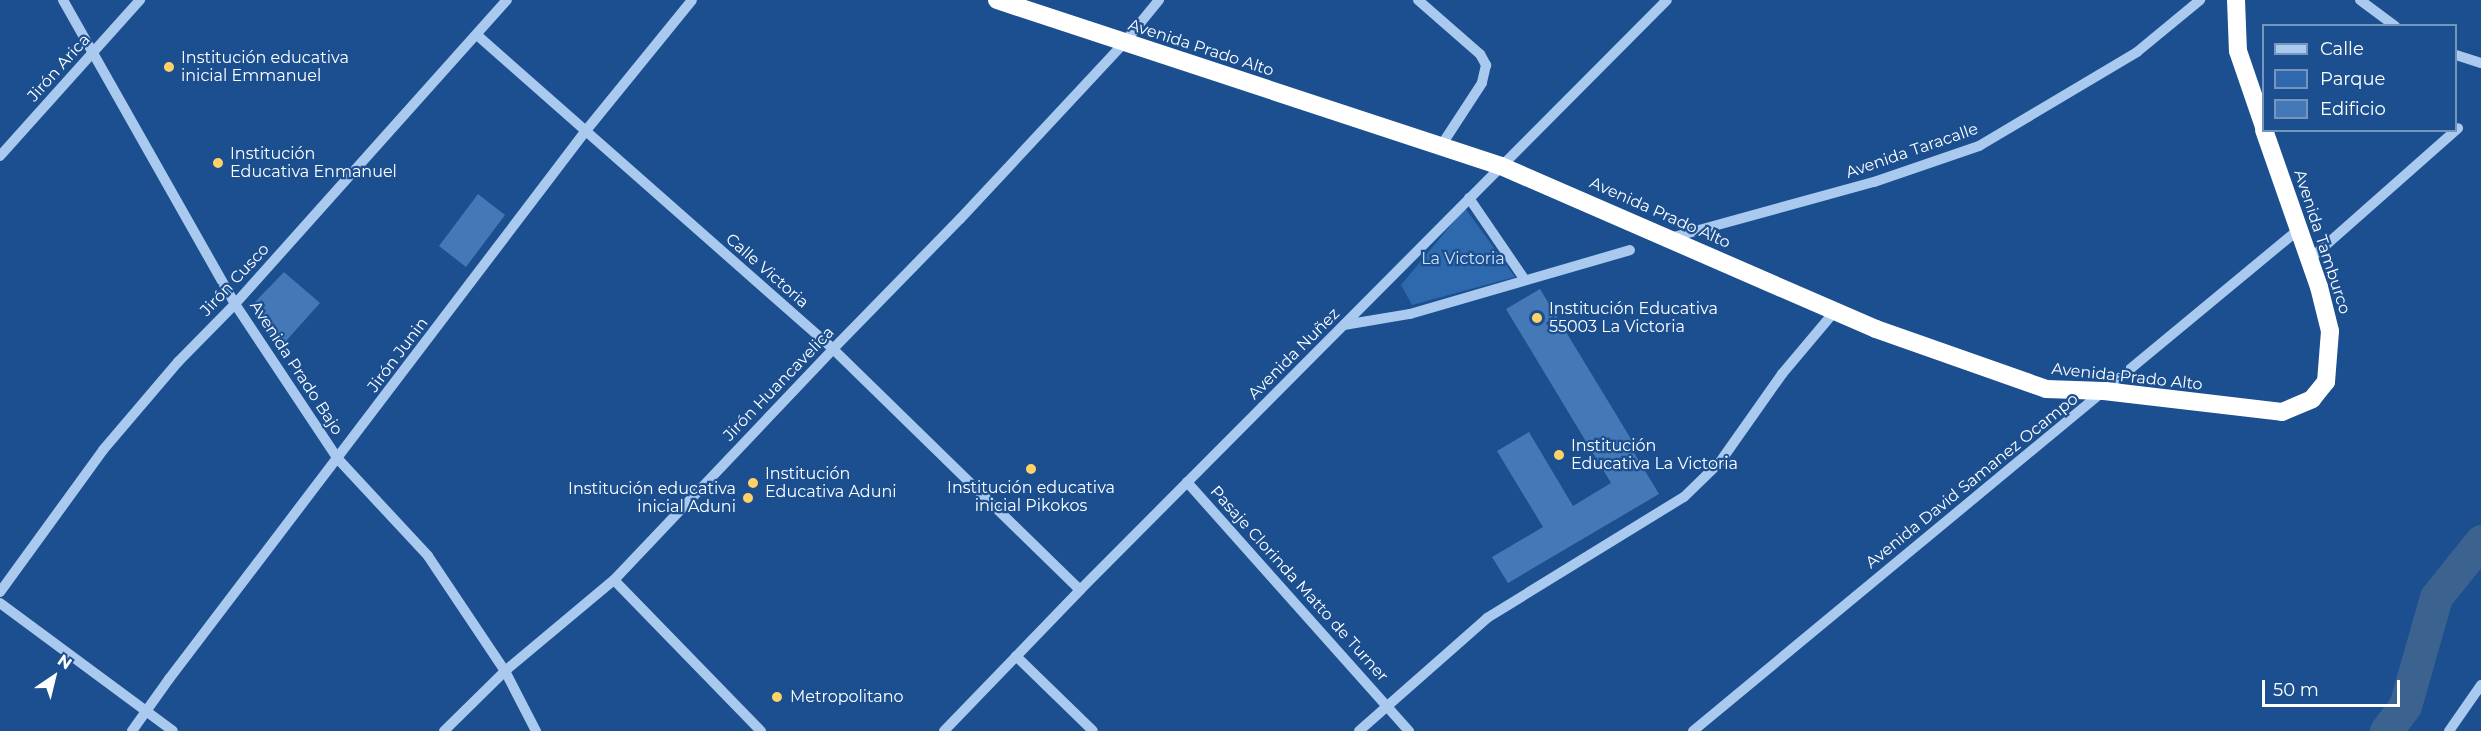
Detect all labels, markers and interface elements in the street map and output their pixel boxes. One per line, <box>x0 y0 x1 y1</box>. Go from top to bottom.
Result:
street label: Avenida Prado Alto <box>1126 15 1276 81</box>
legend <box>2262 24 2457 132</box>
street label: Jirón Arica <box>24 30 94 106</box>
text: Calle <box>2320 38 2364 60</box>
place label: Institución educativa inicial Emmanuel <box>181 48 349 86</box>
marker: Institución educativa inicial Emmanuel <box>162 60 176 74</box>
text: Parque <box>2320 68 2385 90</box>
text: Edificio <box>2320 98 2386 120</box>
street label: Avenida Taracalle <box>1843 119 1981 183</box>
place label: Institución Educativa Enmanuel <box>230 144 397 182</box>
marker: Institución Educativa Enmanuel <box>211 156 225 170</box>
street label: Avenida Tamburco <box>2290 167 2354 317</box>
street label: Avenida Prado Alto <box>1587 173 1733 253</box>
street label: Calle Victoria <box>722 230 812 312</box>
street label: Jirón Cusco <box>197 240 273 320</box>
park label: La Victoria <box>1421 249 1505 269</box>
street label: Avenida Prado Bajo <box>245 297 347 439</box>
place label: Institución Educativa 55003 La Victoria <box>1549 299 1718 337</box>
street label: Avenida Nuñez <box>1244 304 1344 404</box>
marker: Institución Educativa 55003 La Victoria <box>1530 311 1544 325</box>
street label: Jirón Junin <box>364 314 432 396</box>
street label: Jirón Huancavelica <box>720 323 838 445</box>
street label: Avenida Prado Alto <box>2050 360 2204 394</box>
street label: Avenida David Samanez Ocampo <box>1862 389 2082 573</box>
place label: Institución Educativa La Victoria <box>1571 436 1738 474</box>
marker: Institución Educativa La Victoria <box>1552 448 1566 462</box>
marker: Institución educativa inicial Pikokos <box>1024 462 1038 476</box>
place label: Institución Educativa Aduni <box>765 464 897 502</box>
marker: Institución Educativa Aduni <box>746 476 760 490</box>
place label: Institución educativa inicial Pikokos <box>947 478 1115 516</box>
place label: Institución educativa inicial Aduni <box>568 479 736 517</box>
street label: Pasaje Clorinda Matto de Turner <box>1206 482 1392 686</box>
marker: Institución educativa inicial Aduni <box>741 491 755 505</box>
north arrow <box>24 647 84 707</box>
text: N <box>54 650 75 673</box>
scale bar <box>2265 668 2403 706</box>
text: 50 m <box>2273 679 2319 701</box>
place label: Metropolitano <box>790 687 903 707</box>
marker: Metropolitano <box>768 688 786 706</box>

